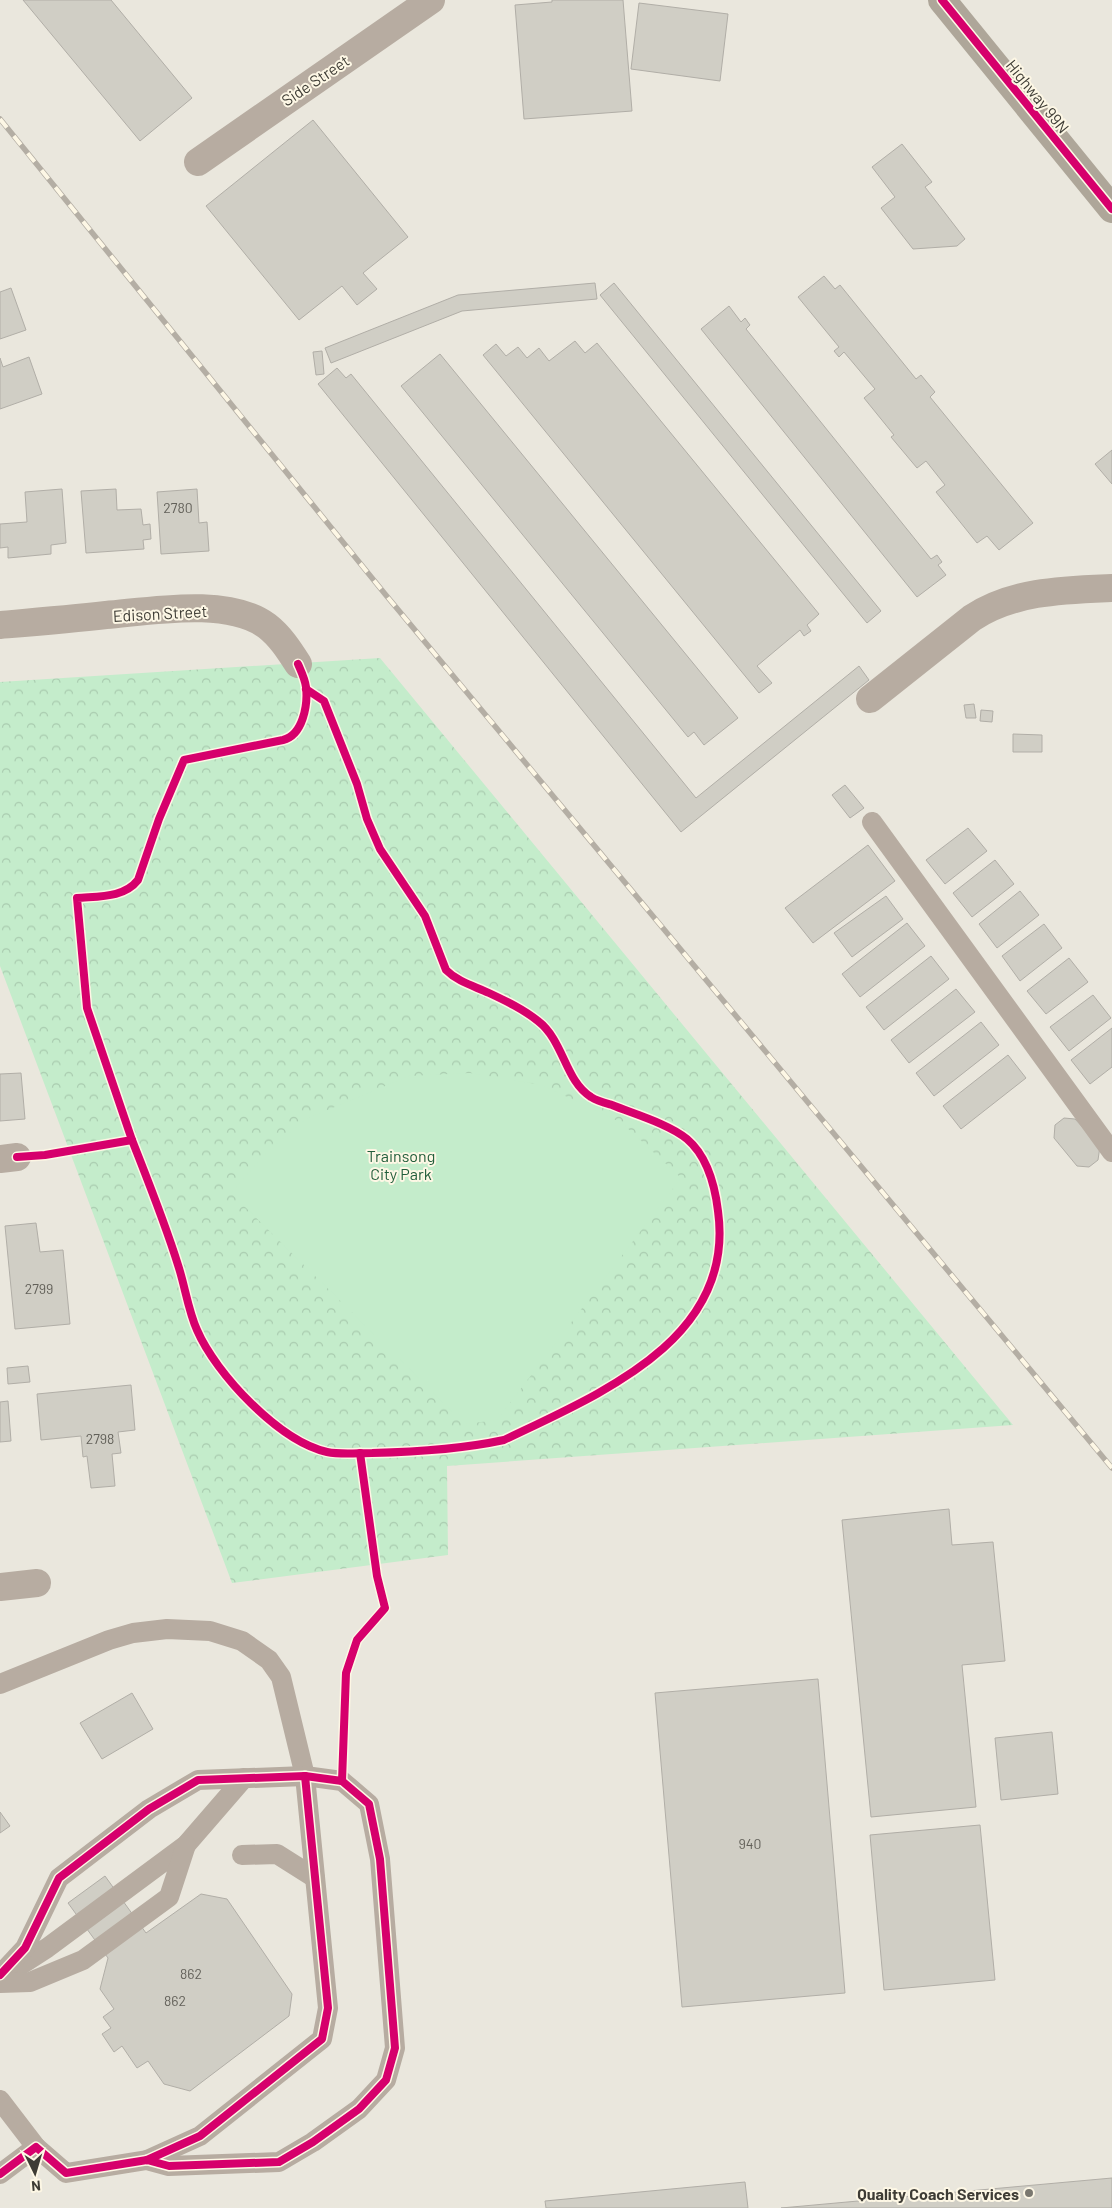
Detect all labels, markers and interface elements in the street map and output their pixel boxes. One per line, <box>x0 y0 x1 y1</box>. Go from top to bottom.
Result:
street label: Side Street <box>278 50 352 110</box>
street label: Highway 99N <box>1003 55 1073 137</box>
house number: 2780 <box>163 499 193 516</box>
street label: Edison Street <box>112 601 208 625</box>
park label: Trainsong City Park <box>367 1146 435 1183</box>
house number: 2799 <box>25 1280 53 1297</box>
house number: 2798 <box>86 1430 114 1447</box>
house number: 940 <box>739 1835 761 1852</box>
house number: 862 <box>180 1965 202 1982</box>
house number: 862 <box>164 1992 186 2009</box>
north arrow <box>10 2148 60 2198</box>
text: N <box>31 2178 42 2195</box>
place label: Quality Coach Services <box>857 2184 1019 2203</box>
marker: Quality Coach Services <box>1023 2187 1035 2199</box>

